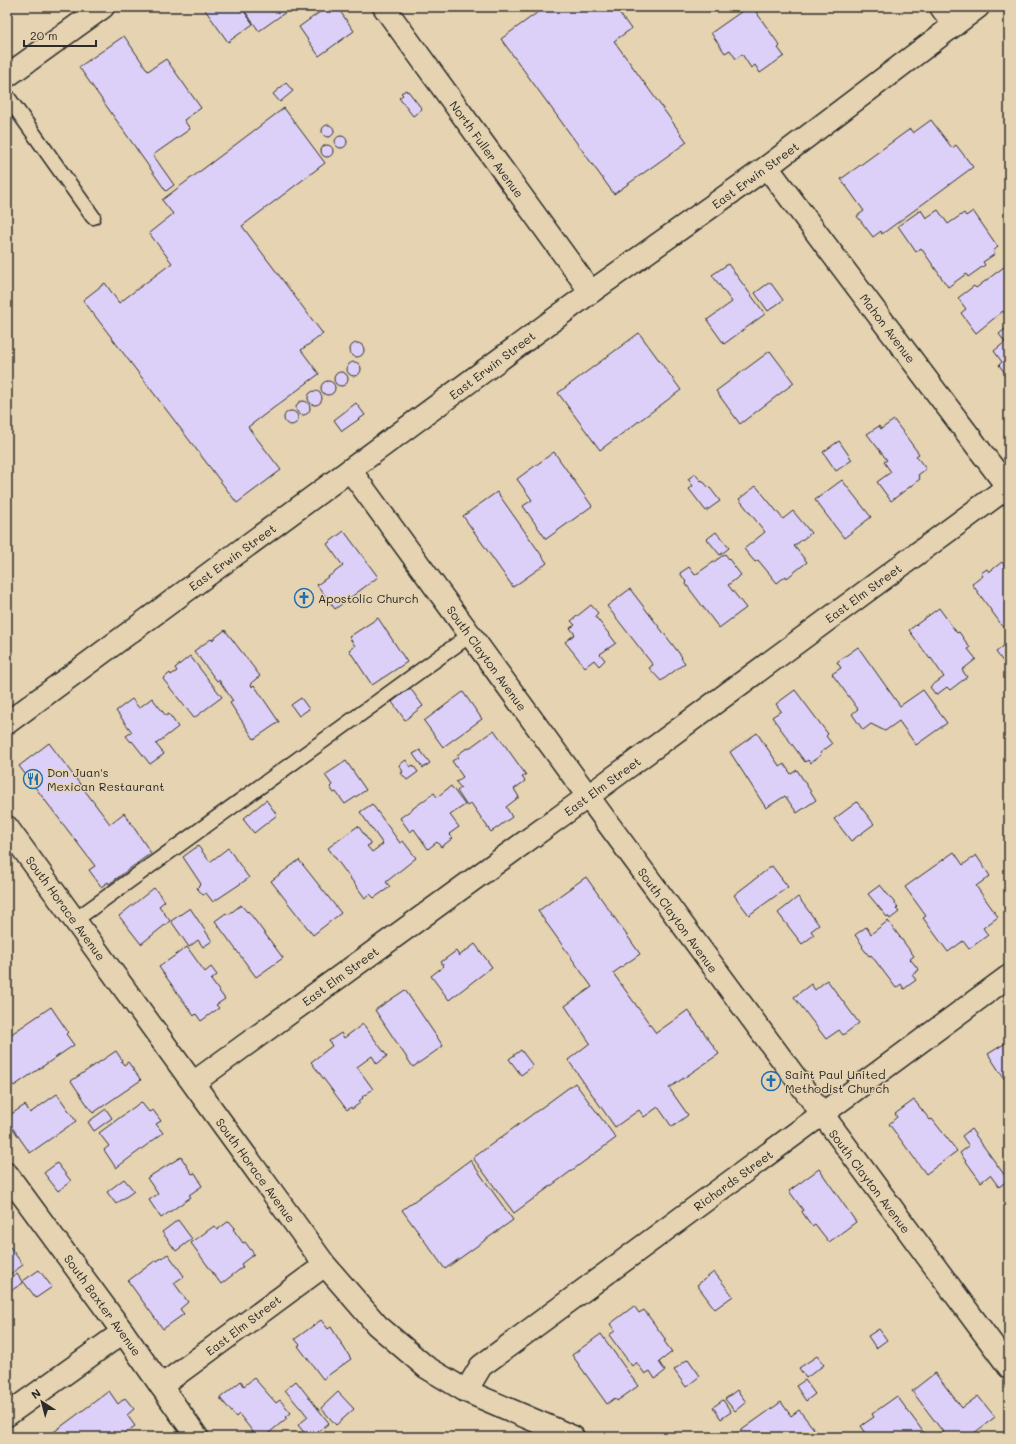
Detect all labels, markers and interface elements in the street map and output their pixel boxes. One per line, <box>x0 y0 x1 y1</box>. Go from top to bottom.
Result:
scale bar <box>24 22 96 48</box>
text: 20 m <box>30 27 58 43</box>
street label: North Fuller Avenue <box>446 97 528 201</box>
street label: East Erwin Street <box>708 138 802 212</box>
street label: Mahon Avenue <box>857 290 919 366</box>
street label: East Erwin Street <box>446 327 538 403</box>
street label: East Erwin Street <box>185 520 279 594</box>
street label: East Elm Street <box>822 560 904 626</box>
church icon: Apostolic Church <box>293 587 315 609</box>
place label: Apostolic Church <box>318 590 419 606</box>
street label: South Clayton Avenue <box>443 602 531 714</box>
street label: East Elm Street <box>561 753 643 819</box>
place label: Don Juan's Mexican Restaurant <box>47 764 165 794</box>
restaurant icon: Don Juan's Mexican Restaurant <box>22 768 44 790</box>
street label: South Horace Avenue <box>23 853 109 963</box>
street label: South Clayton Avenue <box>634 864 722 976</box>
street label: East Elm Street <box>299 943 381 1009</box>
place label: Saint Paul United Methodist Church <box>785 1066 889 1096</box>
church icon: Saint Paul United Methodist Church <box>760 1070 782 1092</box>
street label: South Horace Avenue <box>213 1115 299 1225</box>
street label: South Clayton Avenue <box>826 1126 914 1236</box>
street label: Richards Street <box>690 1146 776 1214</box>
street label: South Baxter Avenue <box>61 1251 145 1359</box>
street label: East Elm Street <box>202 1291 284 1359</box>
north arrow <box>22 1382 62 1422</box>
text: N <box>28 1385 44 1402</box>

